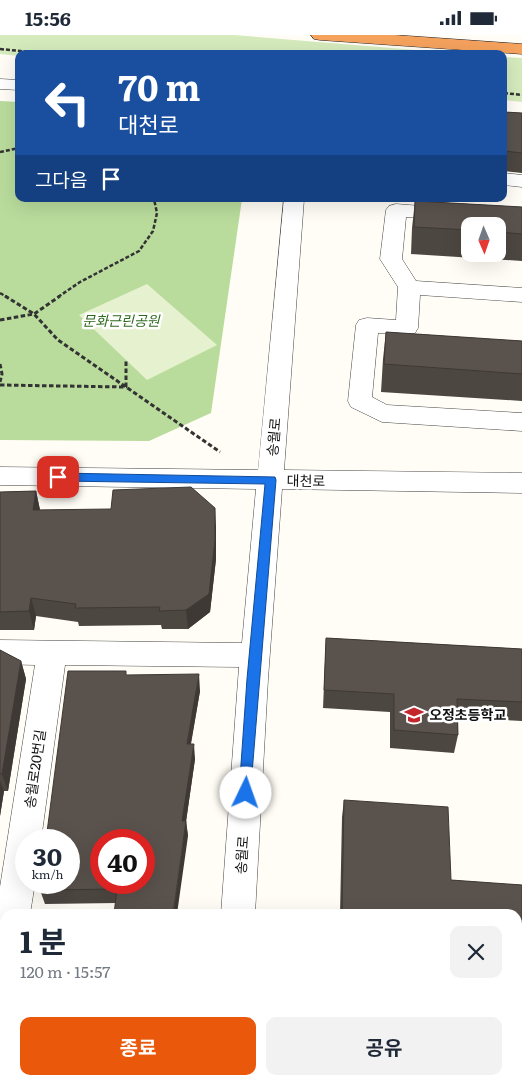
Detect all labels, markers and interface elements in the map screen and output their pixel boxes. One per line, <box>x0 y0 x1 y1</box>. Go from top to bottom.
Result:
text: 15:56 <box>25 4 71 32</box>
text: 70 m <box>118 60 200 112</box>
icon: left <box>35 70 100 135</box>
text: 대천로 <box>118 107 179 140</box>
text: 그다음 <box>35 165 87 193</box>
icon: arrive <box>97 165 125 193</box>
north arrow <box>461 217 506 263</box>
map controls <box>461 217 506 262</box>
park label: 문화근린공원 <box>82 310 161 330</box>
street label: 송월로 <box>261 417 285 457</box>
pin <box>37 456 79 498</box>
icon: arrive <box>44 463 72 491</box>
street label: 대천로 <box>287 470 326 490</box>
school or university icon: 오정초등학교 <box>403 704 425 726</box>
place label: 오정초등학교 <box>429 704 506 724</box>
street label: 송월로20번길 <box>19 728 49 810</box>
position arrow <box>219 766 271 818</box>
speed limit sign: 40 <box>90 829 155 894</box>
street label: 송월로 <box>230 835 252 875</box>
text: 30 <box>33 837 62 874</box>
text: km/h <box>32 865 63 883</box>
text: 1 분 <box>20 918 66 962</box>
button: close <box>450 926 502 978</box>
text: 120 m · 15:57 <box>20 959 110 983</box>
button: 종료 <box>20 1017 256 1075</box>
button: 공유 <box>266 1017 502 1075</box>

